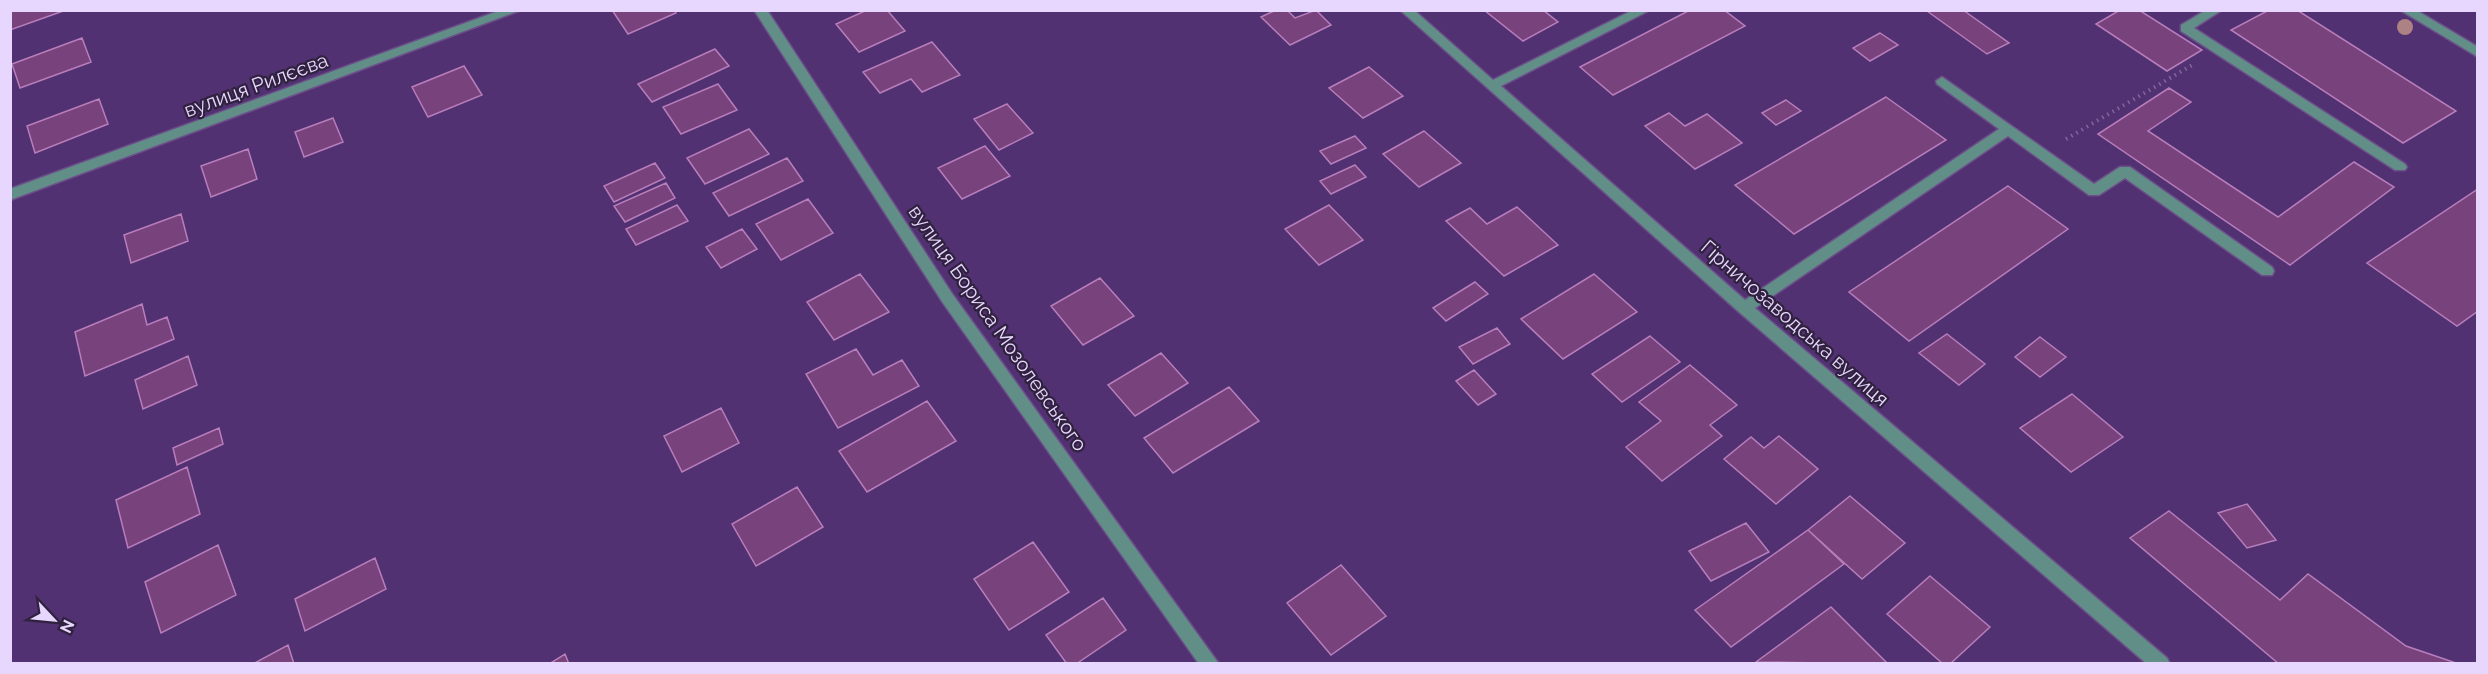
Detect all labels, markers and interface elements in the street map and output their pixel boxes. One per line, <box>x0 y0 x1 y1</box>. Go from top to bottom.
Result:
street label: вулиця Рилєєва <box>181 48 331 122</box>
street label: вулиця Бориса Мозолевського <box>904 200 1092 456</box>
street label: Гірничозаводська вулиця <box>1696 235 1894 411</box>
north arrow <box>24 590 84 650</box>
text: N <box>56 617 78 636</box>

